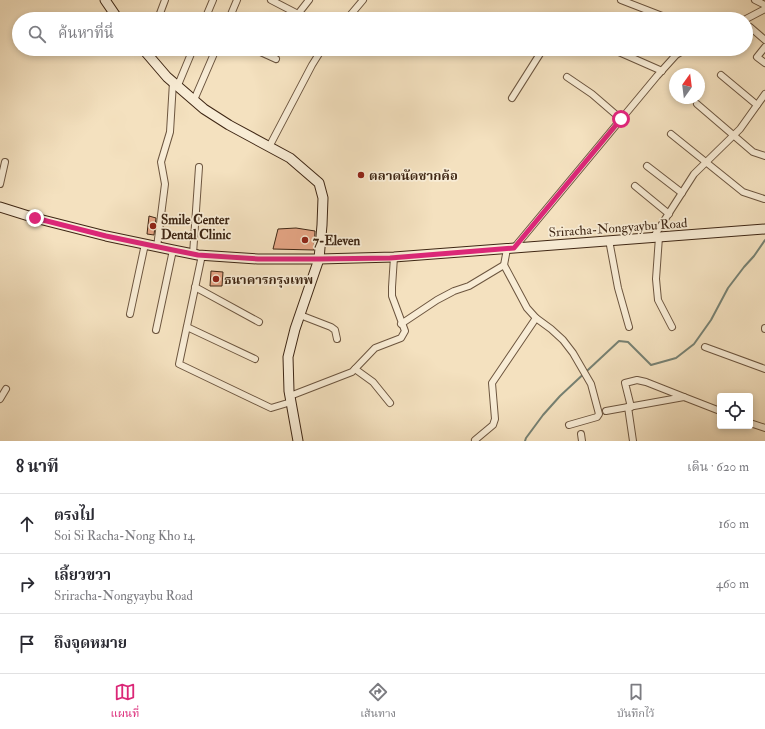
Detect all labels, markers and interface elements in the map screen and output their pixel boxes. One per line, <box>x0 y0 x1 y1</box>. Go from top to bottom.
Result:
search box <box>12 12 753 56</box>
icon: search <box>26 23 48 45</box>
text: ค้นหาที่นี่ <box>58 24 114 43</box>
north arrow <box>669 68 705 104</box>
route start <box>612 110 630 128</box>
place label: ตลาดนัดชากค้อ <box>369 168 458 184</box>
marker: ตลาดนัดชากค้อ <box>356 170 366 180</box>
route end <box>26 209 44 227</box>
place label: Smile Center Dental Clinic <box>161 212 232 243</box>
street label: Sriracha-Nongyaybu Road <box>548 215 689 242</box>
marker: Smile Center Dental Clinic <box>148 221 158 231</box>
place label: 7-Eleven <box>313 233 360 249</box>
marker: 7-Eleven <box>300 235 310 245</box>
place label: ธนาคารกรุงเทพ <box>224 272 313 288</box>
marker: ธนาคารกรุงเทพ <box>211 274 221 284</box>
map controls <box>717 393 753 429</box>
button: locate <box>717 393 753 429</box>
text: 8 นาที <box>16 456 59 477</box>
text: เดิน · 620 m <box>687 459 749 475</box>
text: ตรงไป <box>54 506 95 525</box>
icon: ahead <box>16 513 38 535</box>
text: 160 m <box>718 516 749 532</box>
text: Soi Si Racha-Nong Kho 14 <box>54 528 195 544</box>
text: เลี้ยวขวา <box>54 566 111 585</box>
icon: right <box>16 573 38 595</box>
text: 460 m <box>716 576 749 592</box>
text: Sriracha-Nongyaybu Road <box>54 588 193 604</box>
icon: arrive <box>16 633 38 655</box>
text: ถึงจุดหมาย <box>54 634 127 653</box>
tab: แผนที่ <box>110 681 139 723</box>
tab: เส้นทาง <box>360 681 396 723</box>
tab: บันทึกไว้ <box>617 681 655 723</box>

